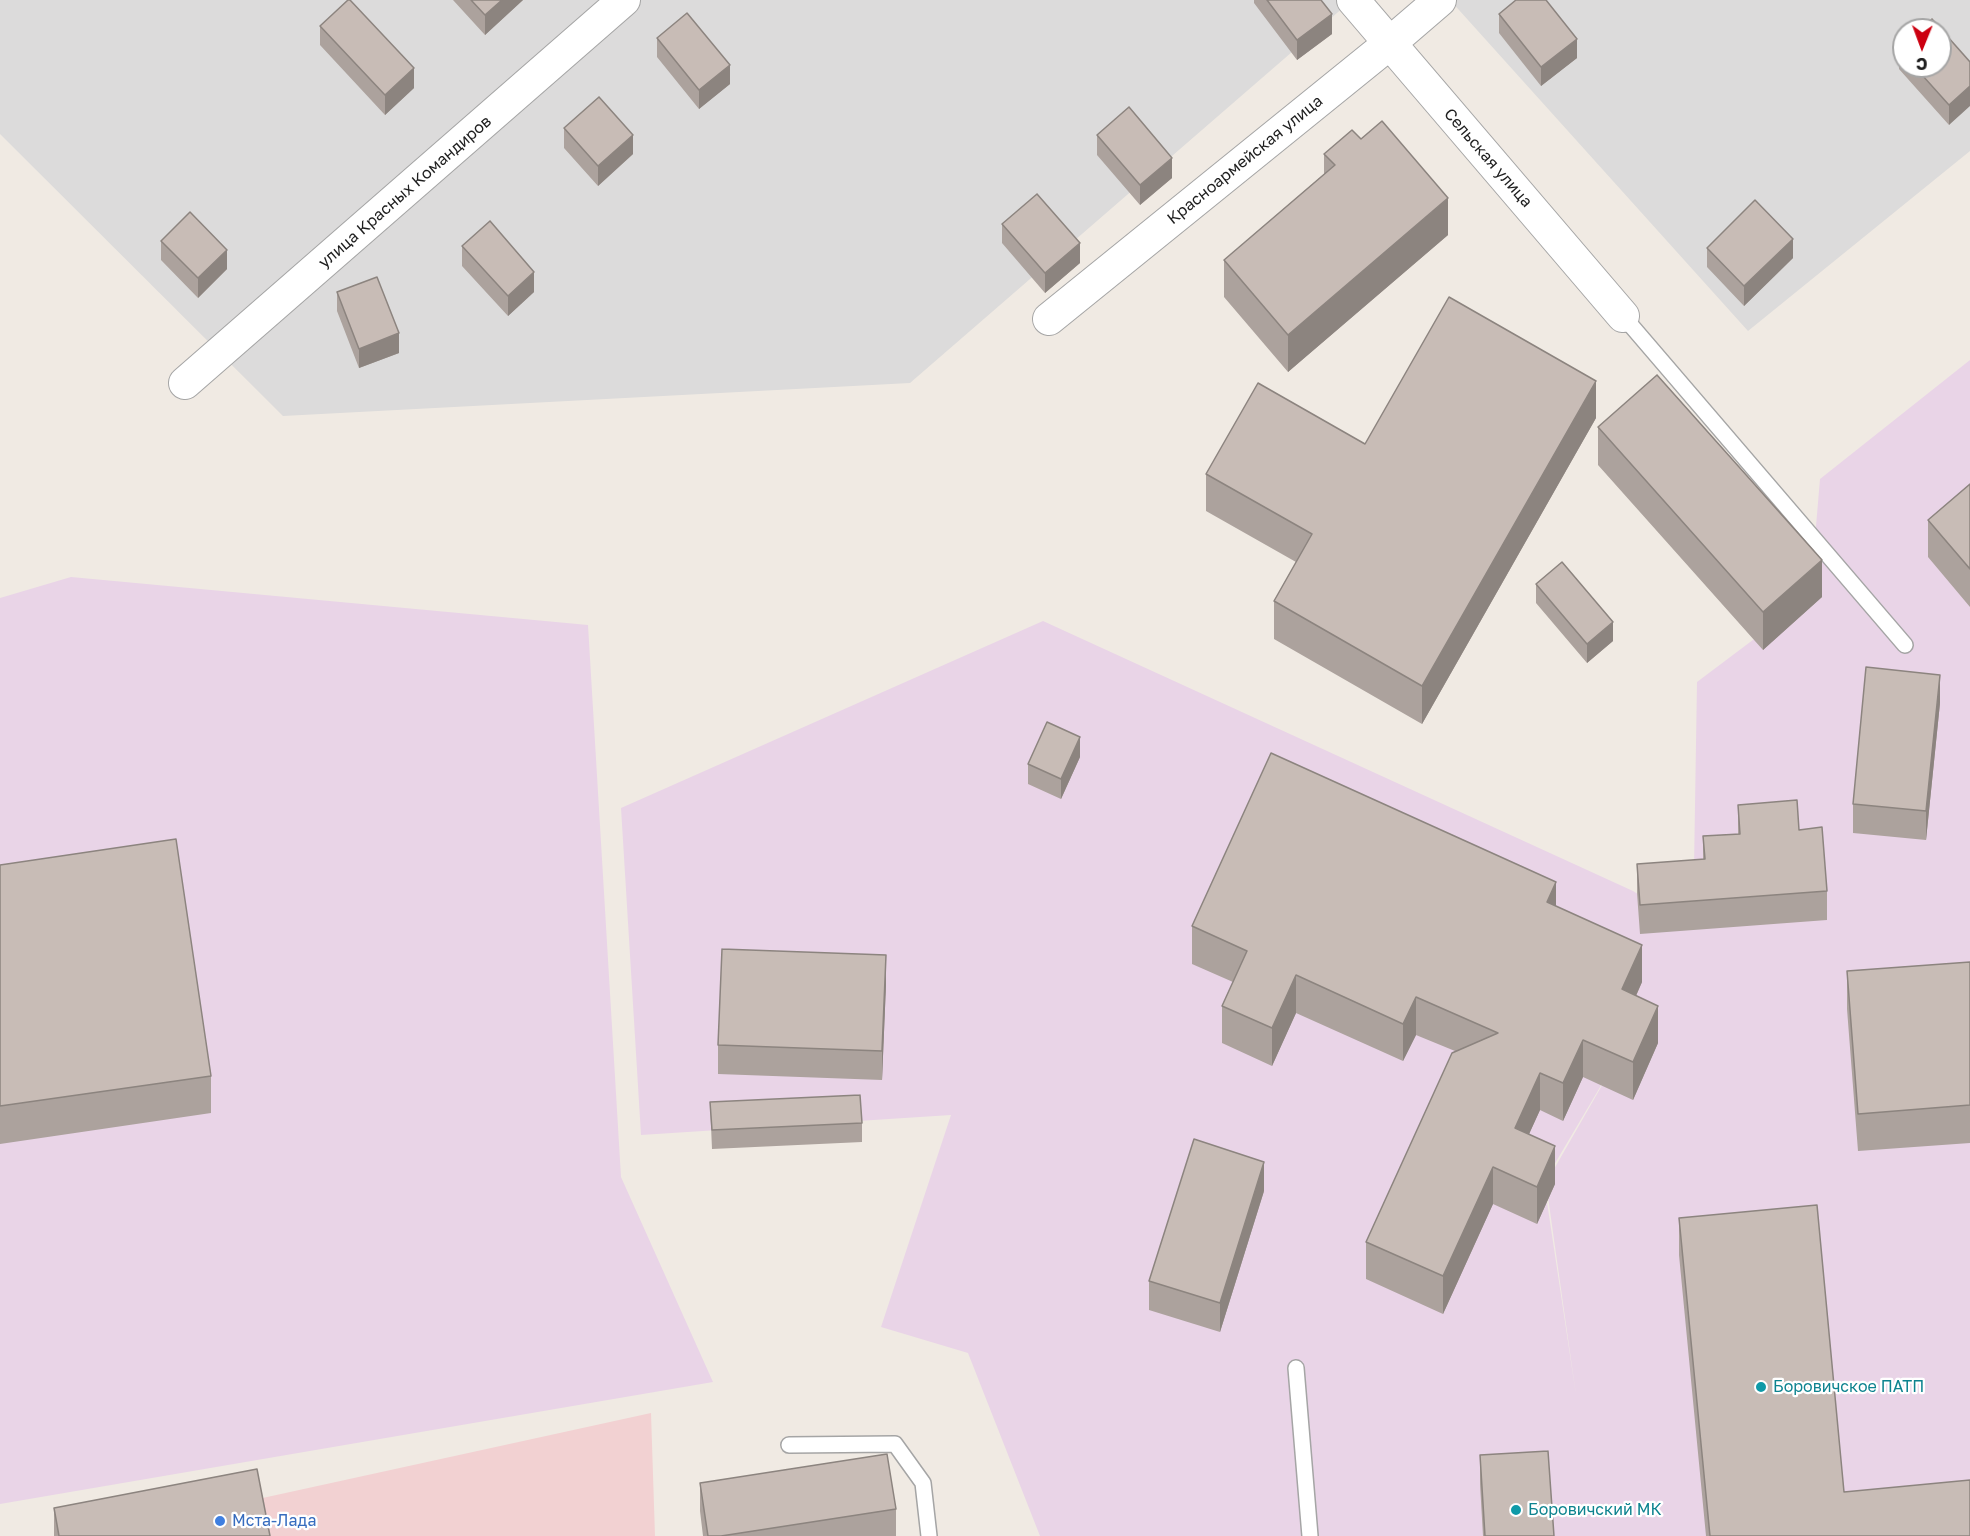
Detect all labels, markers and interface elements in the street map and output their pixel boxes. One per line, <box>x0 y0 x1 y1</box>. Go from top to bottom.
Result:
north arrow <box>1892 18 1952 78</box>
text: С <box>1916 54 1928 74</box>
street label: Красноармейская улица <box>1163 91 1327 229</box>
street label: Сельская улица <box>1440 105 1536 211</box>
street label: улица Красных Командиров <box>315 112 495 272</box>
place label: Боровичское ПАТП <box>1773 1377 1924 1397</box>
marker: Боровичское ПАТП <box>1754 1380 1768 1394</box>
place label: Боровичский МК <box>1528 1500 1662 1520</box>
marker: Боровичский МК <box>1509 1503 1523 1517</box>
place label: Мста-Лада <box>232 1511 316 1531</box>
marker: Мста-Лада <box>213 1514 227 1528</box>

